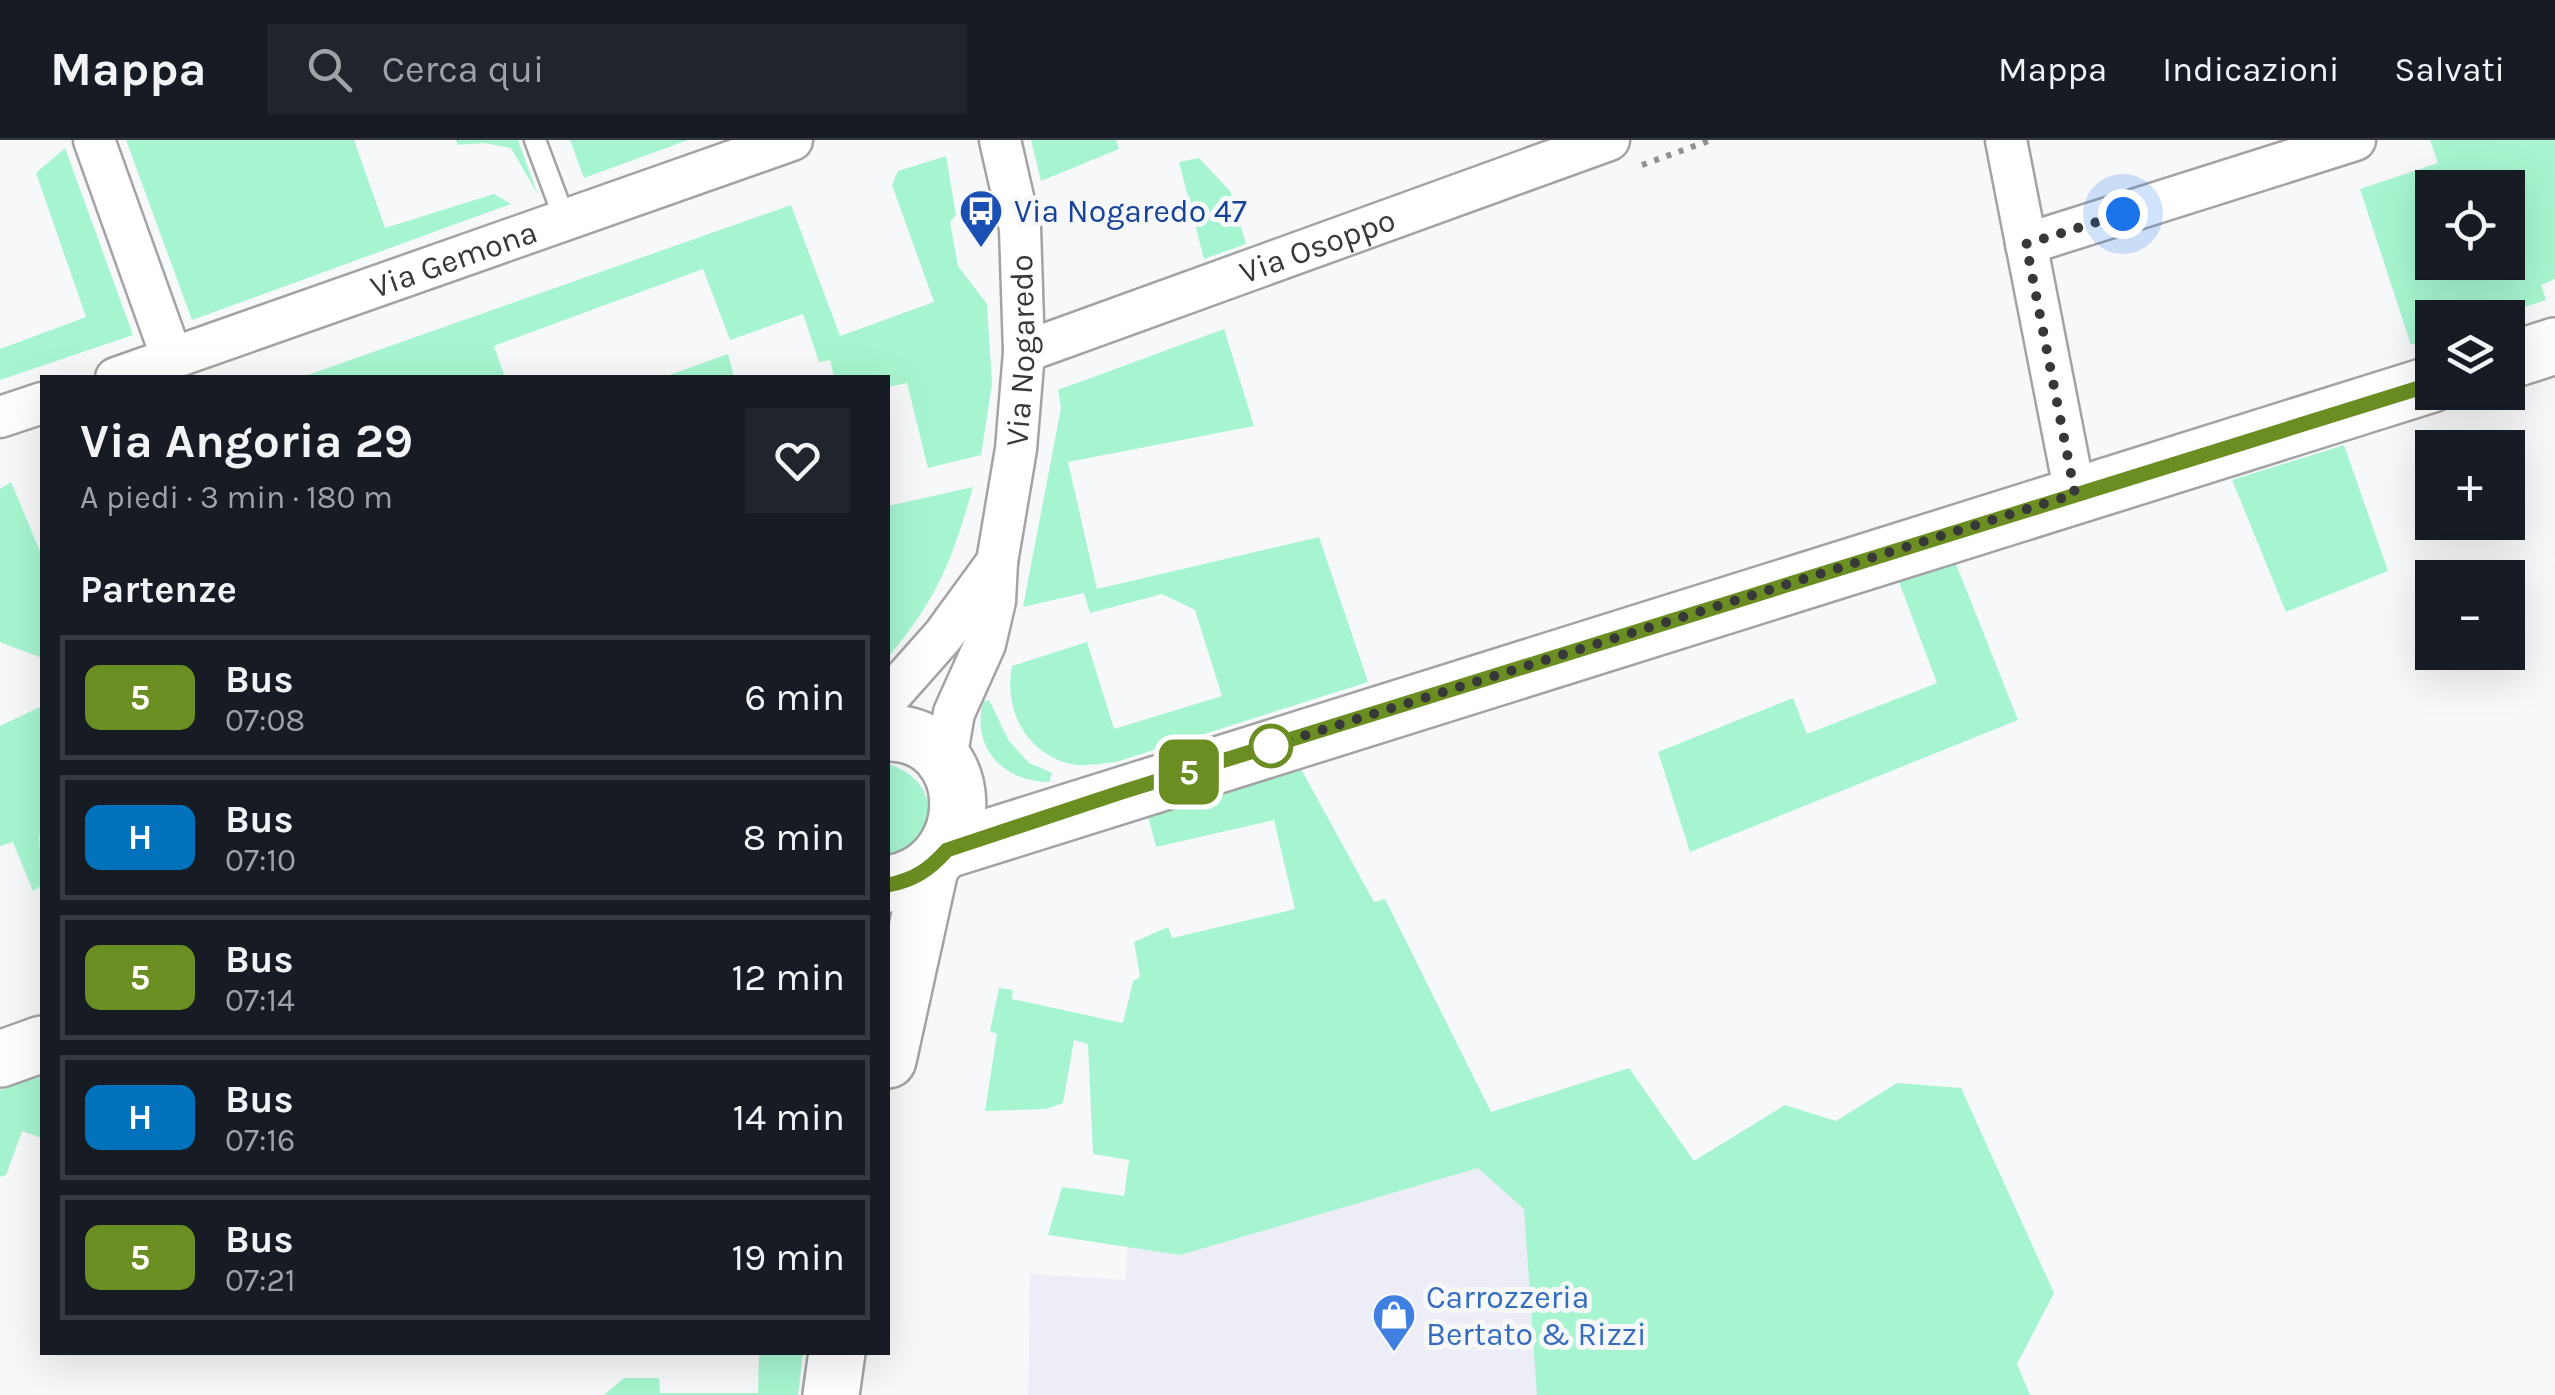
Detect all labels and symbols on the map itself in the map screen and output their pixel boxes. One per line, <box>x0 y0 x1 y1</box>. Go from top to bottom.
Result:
bus stop icon: Via Nogaredo 47 <box>958 188 1004 249</box>
your location <box>2098 189 2148 239</box>
place label: Via Nogaredo 47 <box>1014 193 1247 230</box>
street label: Via Osoppo <box>1235 201 1400 291</box>
street label: Via Gemona <box>366 213 542 306</box>
street label: Via Nogaredo <box>998 254 1043 448</box>
unlabelled marker <box>1250 725 1292 767</box>
line badge: 5 <box>1156 740 1222 804</box>
place label: Carrozzeria Bertato & Rizzi <box>1426 1279 1647 1353</box>
shop icon: Carrozzeria Bertato & Rizzi <box>1371 1292 1417 1353</box>

